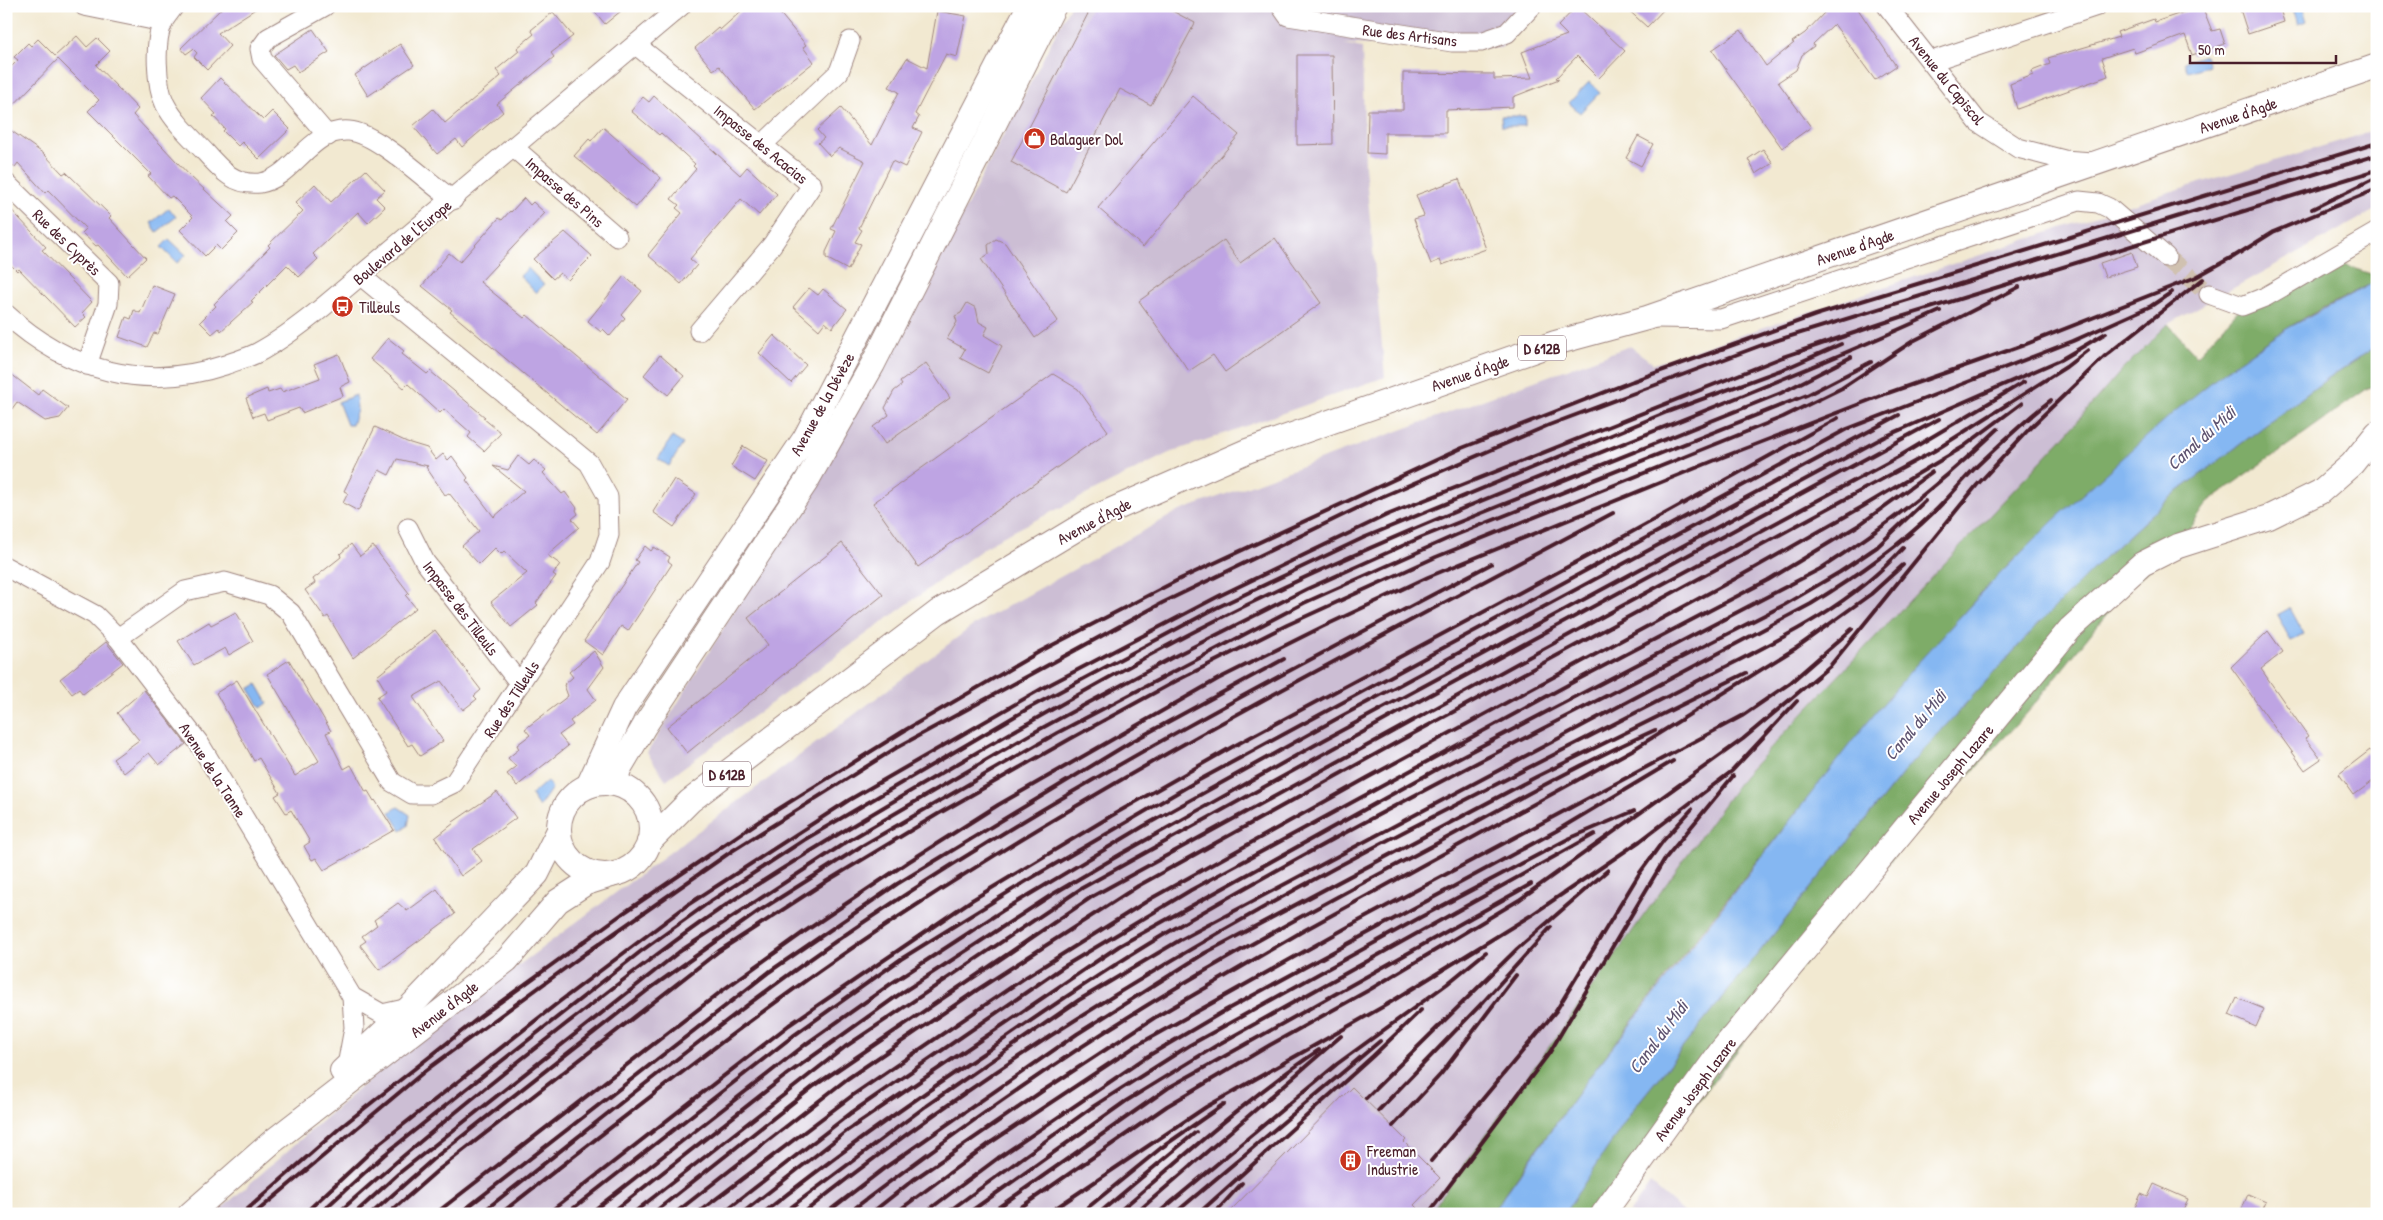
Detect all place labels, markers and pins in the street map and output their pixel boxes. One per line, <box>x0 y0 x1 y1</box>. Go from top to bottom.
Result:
shop icon: Balaguer Dol <box>1022 127 1046 151</box>
place label: Balaguer Dol <box>1050 128 1124 150</box>
bus stop icon: Tilleuls <box>331 295 355 319</box>
place label: Tilleuls <box>359 296 400 318</box>
place label: Freeman Industrie <box>1366 1140 1419 1180</box>
building icon: Freeman Industrie <box>1339 1148 1363 1172</box>

